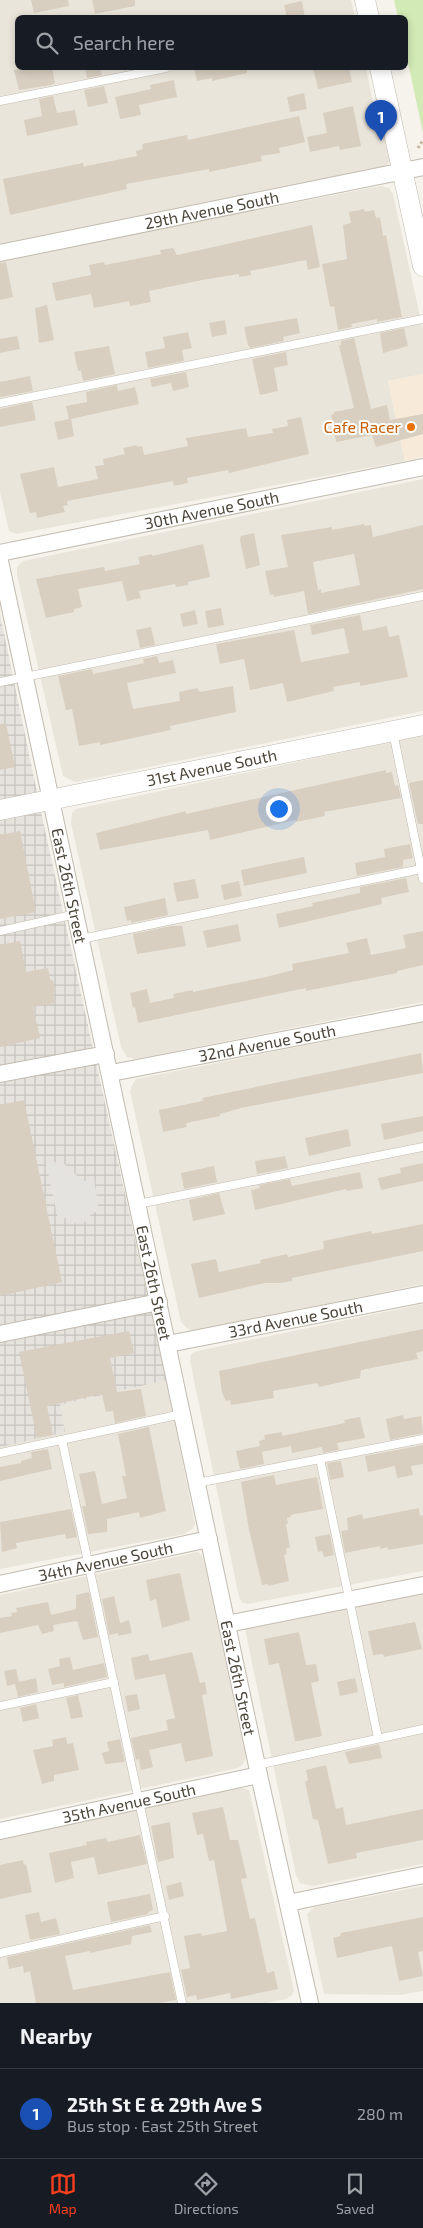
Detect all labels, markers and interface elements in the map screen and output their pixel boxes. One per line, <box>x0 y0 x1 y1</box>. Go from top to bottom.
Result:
search box <box>15 15 408 70</box>
icon: search <box>33 29 61 57</box>
text: Search here <box>73 31 175 54</box>
pin: 1 <box>365 100 397 141</box>
street label: 29th Avenue South <box>143 187 280 232</box>
place label: Cafe Racer <box>324 417 402 436</box>
marker: Cafe Racer <box>405 421 417 433</box>
street label: 30th Avenue South <box>143 487 281 532</box>
street label: 31st Avenue South <box>145 745 279 789</box>
your location <box>266 796 292 822</box>
street label: East 26th Street <box>48 826 91 945</box>
street label: 32nd Avenue South <box>197 1020 337 1065</box>
street label: East 26th Street <box>133 1223 176 1342</box>
street label: 33rd Avenue South <box>227 1296 364 1341</box>
street label: 34th Avenue South <box>36 1537 175 1585</box>
street label: East 26th Street <box>217 1618 260 1737</box>
street label: 35th Avenue South <box>60 1779 197 1826</box>
text: Nearby <box>20 2023 92 2048</box>
text: 25th St E & 29th Ave S <box>67 2093 262 2116</box>
text: 1 <box>33 2104 39 2123</box>
text: 280 m <box>357 2104 403 2123</box>
text: Bus stop · East 25th Street <box>67 2116 258 2135</box>
tab: Map <box>49 2170 77 2217</box>
tab: Directions <box>174 2170 239 2217</box>
tab: Saved <box>336 2170 374 2217</box>

